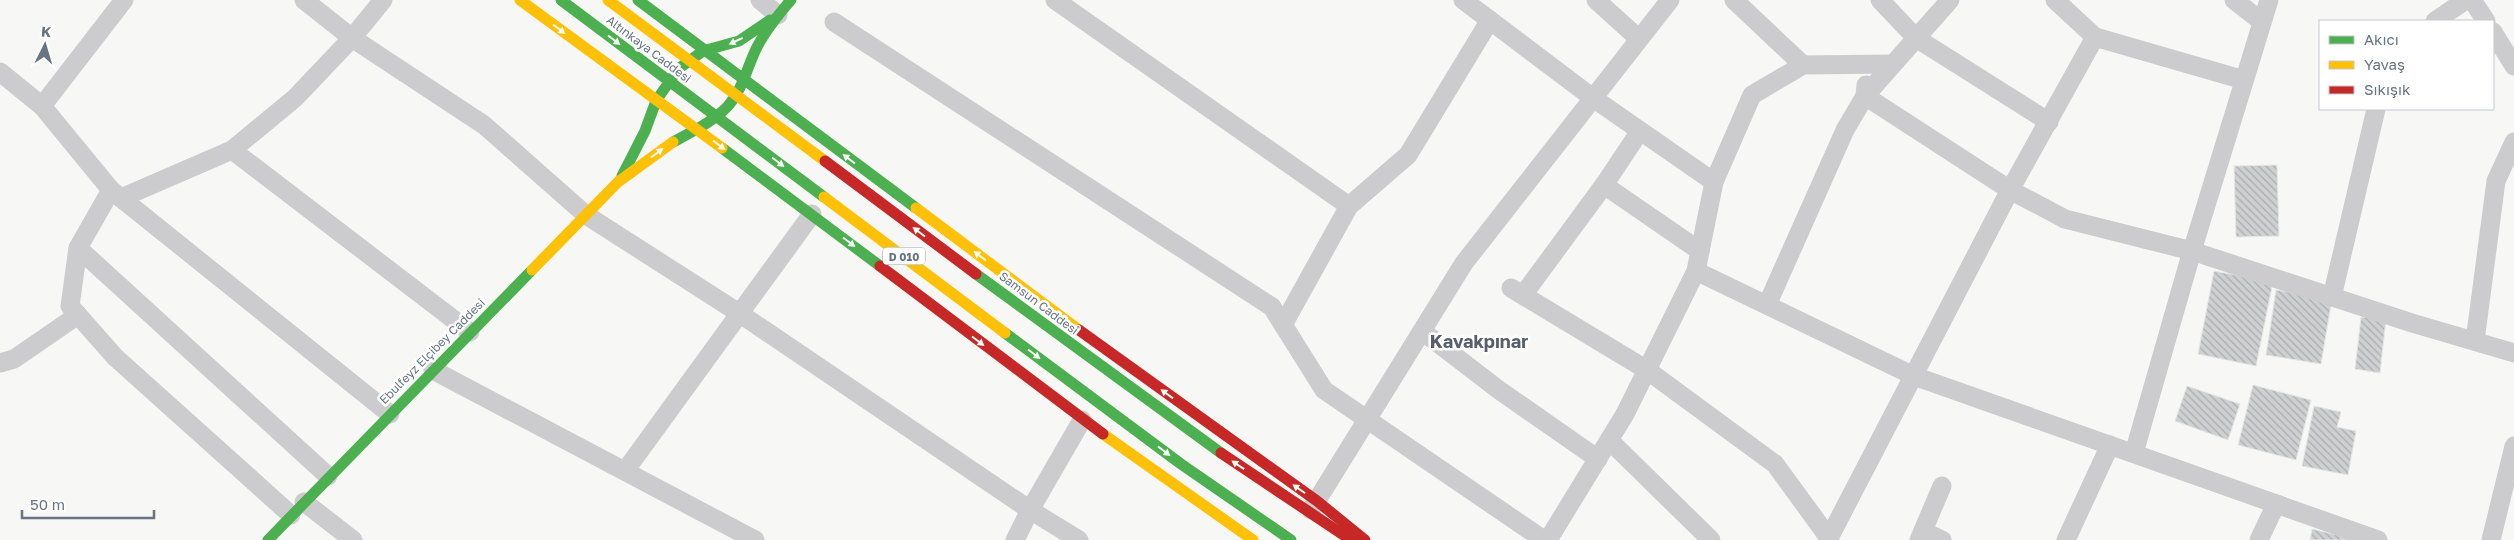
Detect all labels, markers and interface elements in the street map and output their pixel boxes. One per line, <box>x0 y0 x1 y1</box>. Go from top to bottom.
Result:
street label: Altınkaya Caddesi <box>604 12 694 86</box>
north arrow <box>20 20 70 70</box>
legend <box>2319 20 2494 110</box>
text: K <box>40 23 52 40</box>
one-way arrow <box>552 24 566 34</box>
text: Akıcı <box>2364 30 2399 48</box>
one-way arrow <box>607 34 620 45</box>
one-way arrow <box>729 36 744 45</box>
text: Yavaş <box>2364 55 2405 73</box>
text: Sıkışık <box>2364 80 2411 98</box>
one-way arrow <box>712 140 725 151</box>
one-way arrow <box>650 148 663 159</box>
one-way arrow <box>842 154 856 164</box>
one-way arrow <box>771 157 785 167</box>
one-way arrow <box>912 227 926 237</box>
one-way arrow <box>842 237 855 248</box>
road number: D 010 <box>883 248 925 264</box>
one-way arrow <box>973 251 987 261</box>
street label: Samsun Caddesi <box>996 268 1082 338</box>
street label: Ebulfeyz Elçibey Caddesi <box>376 295 488 407</box>
district label: Kavakpınar <box>1430 330 1528 352</box>
one-way arrow <box>971 335 984 346</box>
one-way arrow <box>1027 348 1040 359</box>
one-way arrow <box>1161 389 1174 400</box>
one-way arrow <box>1157 446 1171 456</box>
one-way arrow <box>1231 460 1244 470</box>
one-way arrow <box>1292 484 1306 494</box>
scale bar <box>22 488 155 520</box>
text: 50 m <box>30 495 65 513</box>

